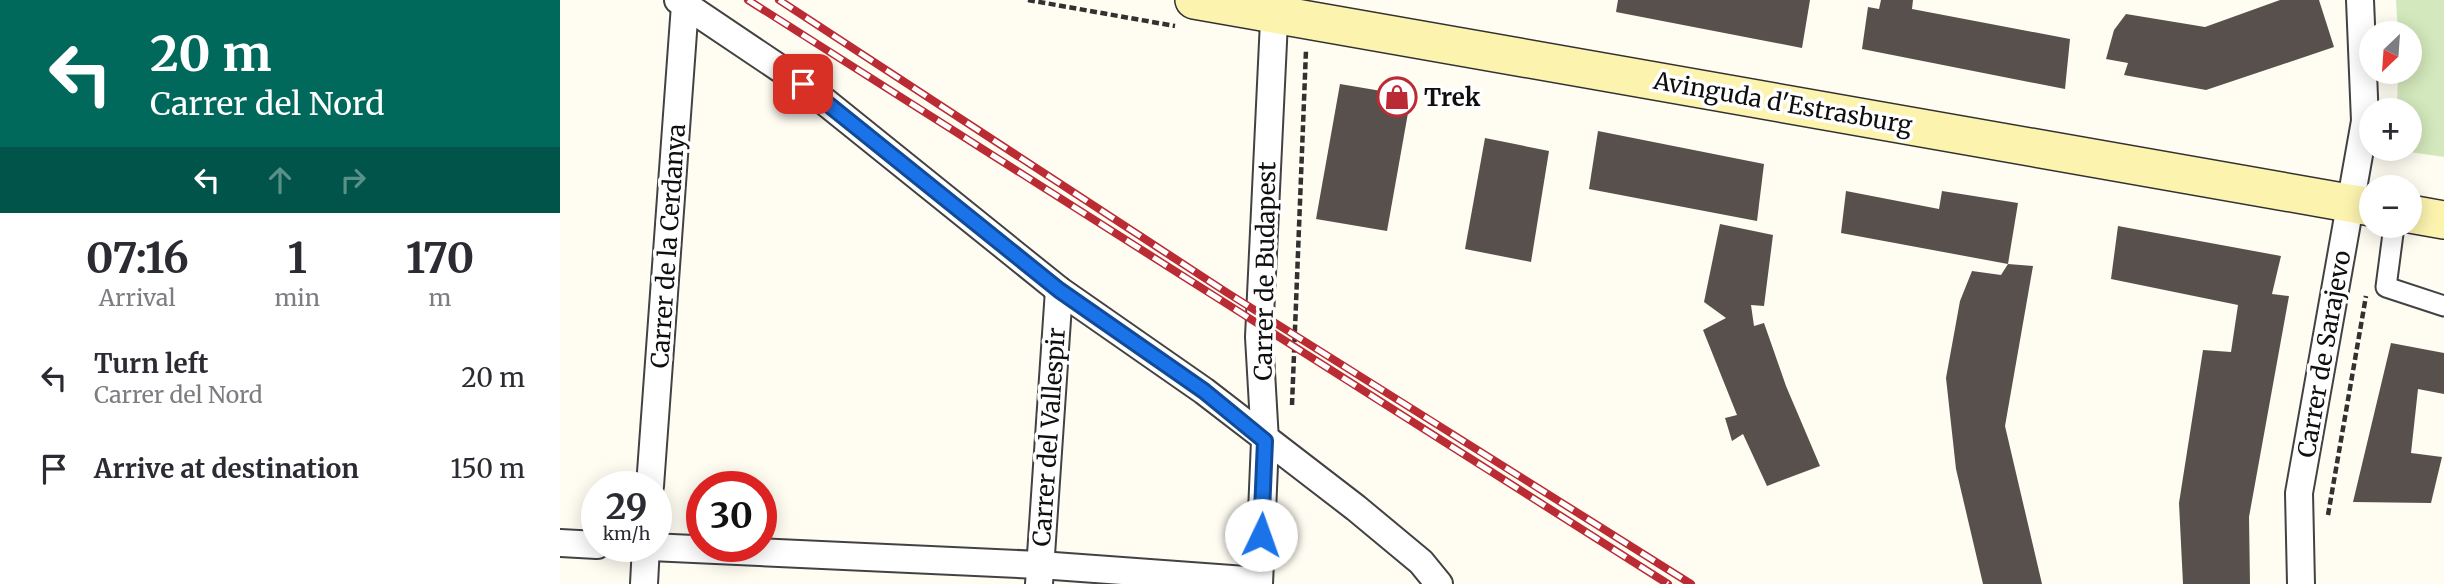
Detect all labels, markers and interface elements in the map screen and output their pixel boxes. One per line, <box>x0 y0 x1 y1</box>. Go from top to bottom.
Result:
north arrow <box>2359 21 2422 84</box>
map controls <box>2359 21 2422 238</box>
text: 20 m <box>150 23 271 84</box>
icon: left <box>35 28 126 119</box>
pin <box>773 54 833 114</box>
icon: arrive <box>784 65 822 103</box>
street label: Avinguda d'Estrasburg <box>1650 65 1915 141</box>
shop icon: Trek <box>1376 76 1418 118</box>
place label: Trek <box>1424 82 1481 113</box>
text: Carrer del Nord <box>150 84 385 124</box>
button: + <box>2359 98 2422 161</box>
street label: Carrer de la Cerdanya <box>644 123 692 369</box>
icon: left <box>188 161 226 199</box>
icon: ahead <box>261 161 299 199</box>
icon: right <box>334 161 372 199</box>
street label: Carrer de Budapest <box>1248 161 1282 381</box>
button: − <box>2359 175 2422 238</box>
text: 07:16 <box>86 232 189 284</box>
text: 1 <box>287 232 307 284</box>
text: 170 <box>406 232 474 284</box>
street label: Carrer de Sarajevo <box>2291 248 2357 460</box>
text: Arrival <box>99 283 176 312</box>
text: min <box>274 283 320 312</box>
text: m <box>429 283 451 312</box>
street label: Carrer del Vallespir <box>1026 326 1072 547</box>
text: Turn left <box>94 347 208 380</box>
icon: left <box>35 359 73 397</box>
text: 20 m <box>461 361 525 394</box>
text: Carrer del Nord <box>94 380 263 409</box>
icon: arrive <box>35 450 73 488</box>
text: Arrive at destination <box>94 452 359 485</box>
text: 150 m <box>451 452 525 485</box>
speed limit sign: 30 <box>686 471 777 562</box>
text: 29 <box>606 485 647 529</box>
position arrow <box>1224 498 1298 572</box>
text: km/h <box>603 522 650 545</box>

